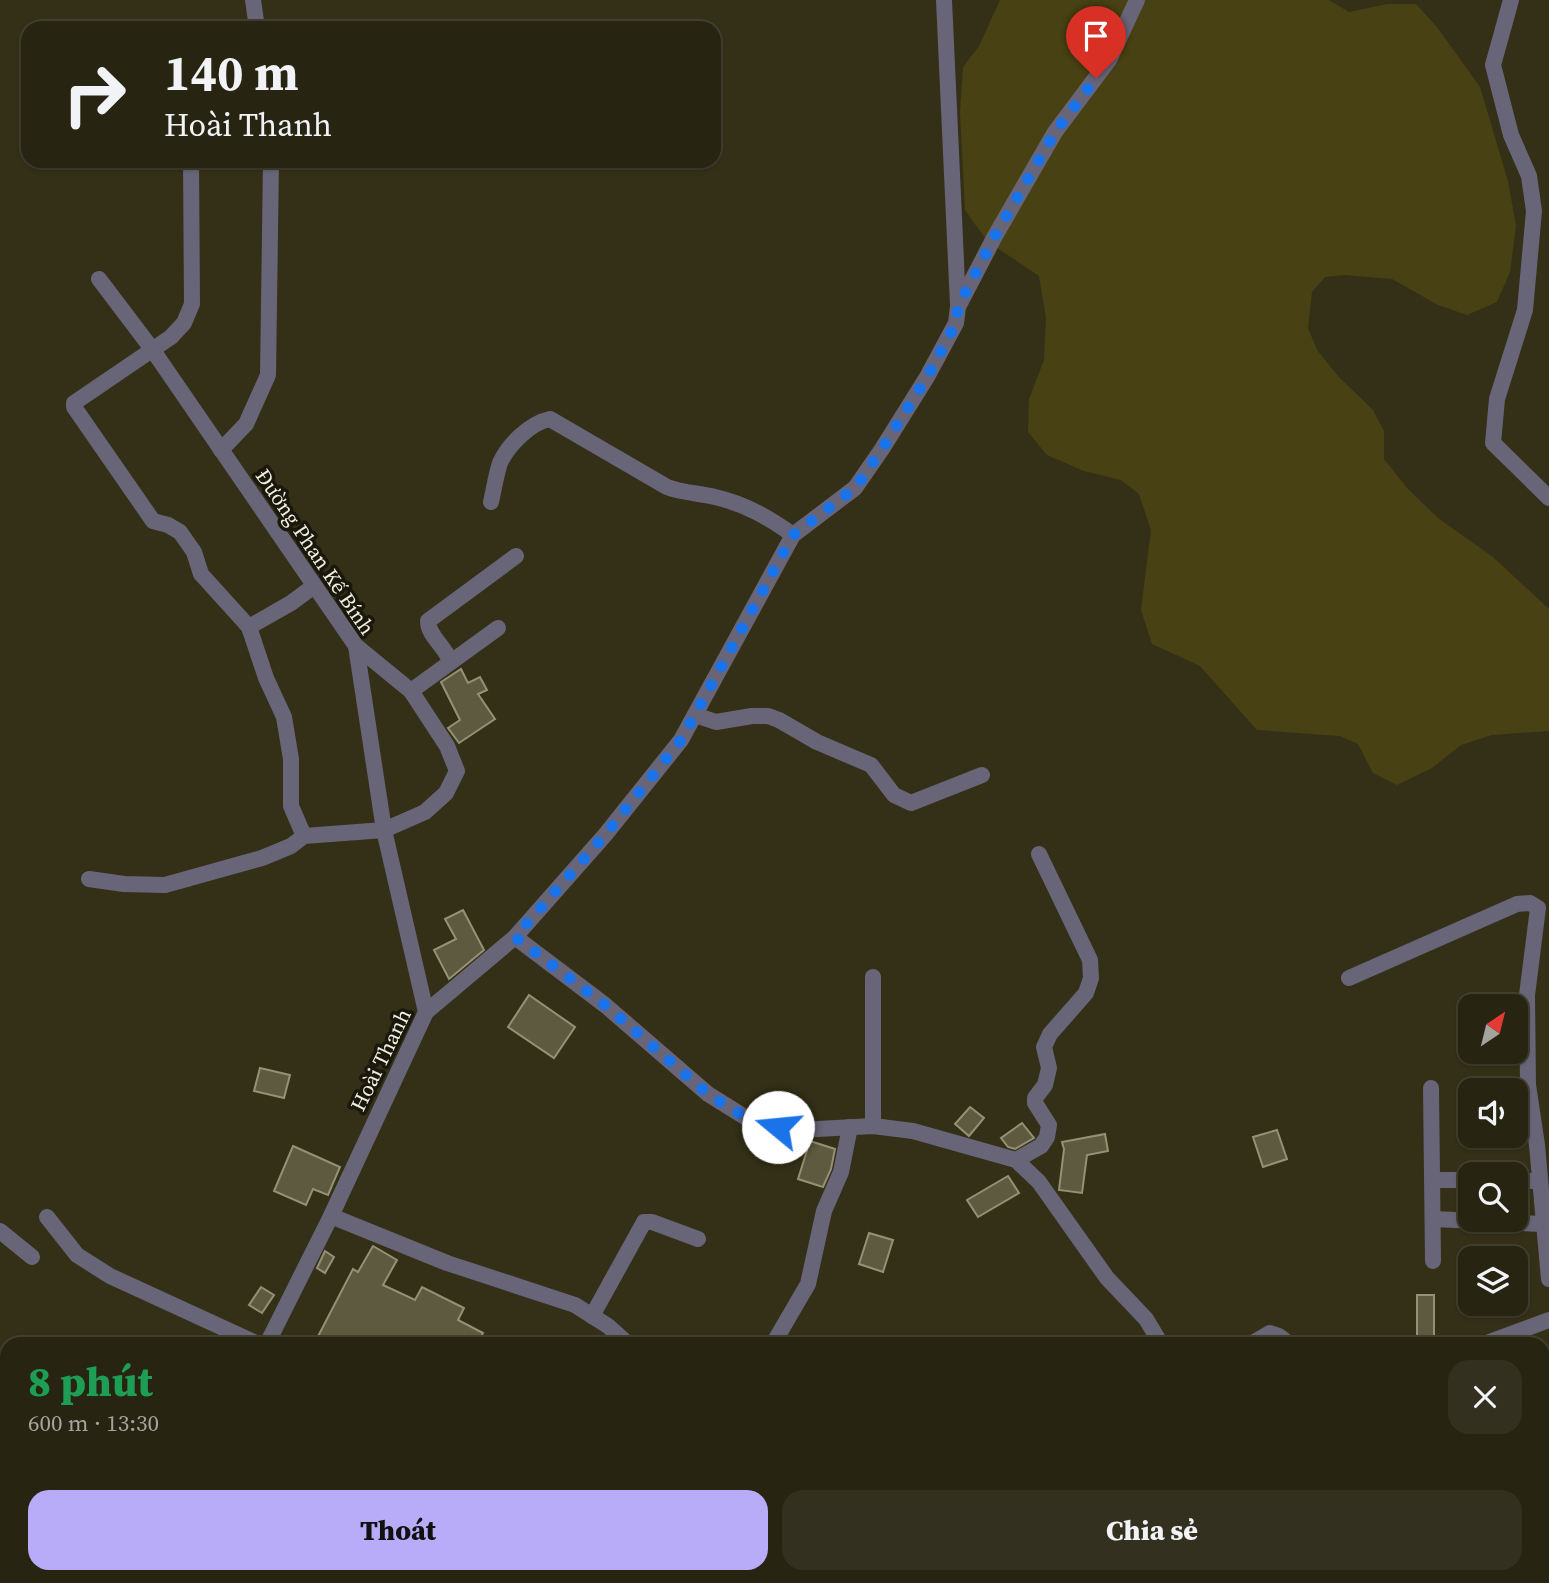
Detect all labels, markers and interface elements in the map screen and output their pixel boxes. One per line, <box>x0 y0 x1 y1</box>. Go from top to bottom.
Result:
pin <box>1066 6 1126 78</box>
icon: arrive <box>1077 17 1115 55</box>
text: 140 m <box>164 39 299 106</box>
icon: right <box>49 49 140 140</box>
text: Hoài Thanh <box>164 103 332 147</box>
street label: Đường Phan Kế Bính <box>249 463 382 640</box>
north arrow <box>1458 994 1528 1064</box>
map controls <box>1458 994 1528 1316</box>
street label: Hoài Thanh <box>343 1004 418 1116</box>
button: sound <box>1458 1078 1528 1148</box>
position arrow <box>741 1090 815 1164</box>
button: search <box>1458 1162 1528 1232</box>
button: layers <box>1458 1246 1528 1316</box>
text: 8 phút <box>28 1352 153 1410</box>
button: close <box>1448 1360 1522 1434</box>
text: 600 m · 13:30 <box>28 1407 159 1439</box>
button: Thoát <box>28 1490 768 1570</box>
button: Chia sẻ <box>782 1490 1522 1570</box>

